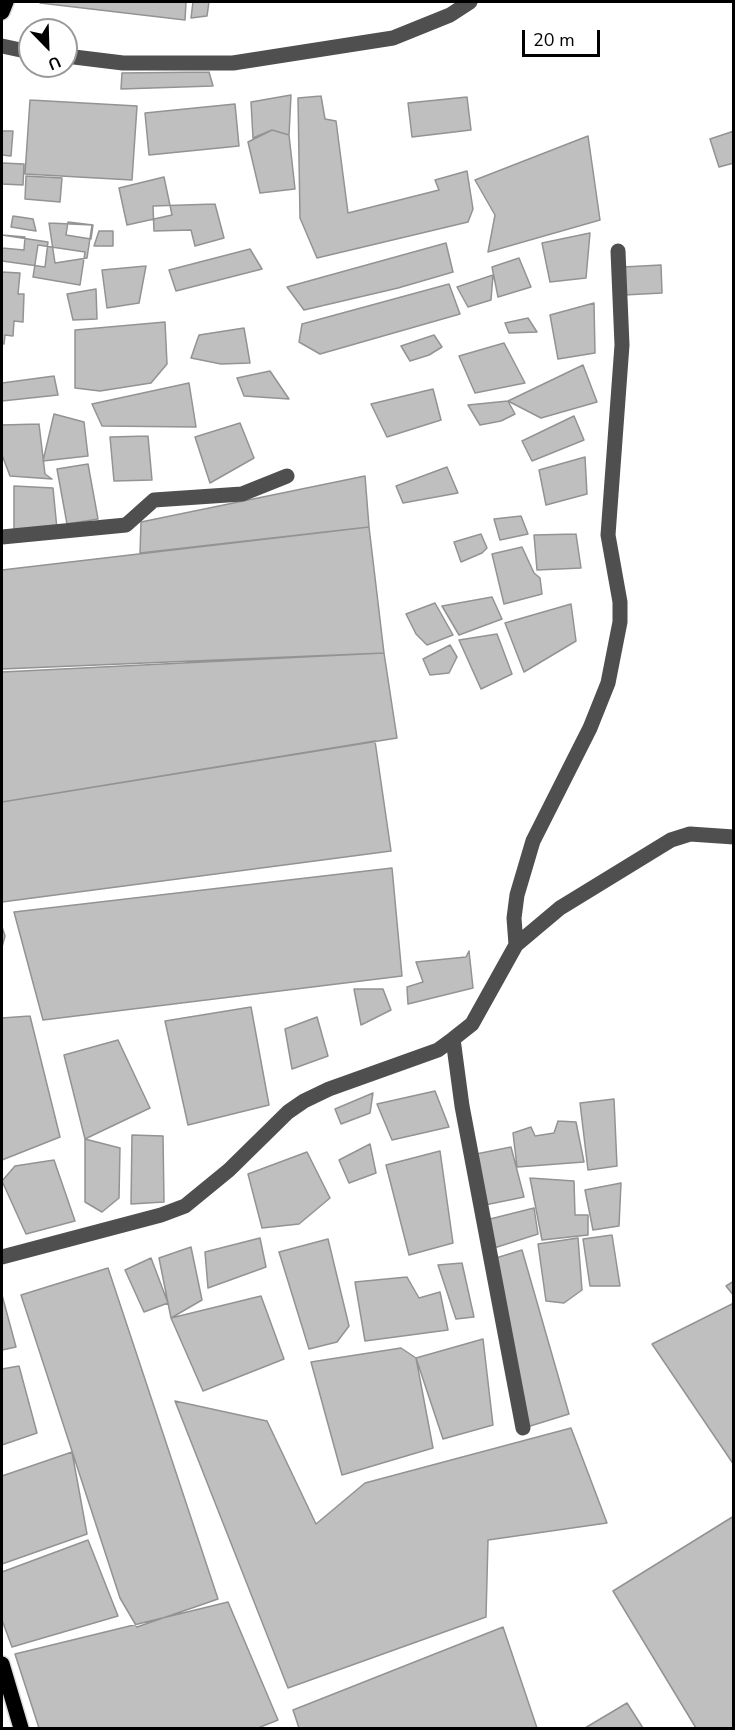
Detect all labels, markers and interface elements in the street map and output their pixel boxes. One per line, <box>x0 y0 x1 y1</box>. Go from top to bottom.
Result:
north arrow <box>18 18 78 78</box>
scale bar <box>525 18 603 56</box>
text: 20 m <box>533 28 575 52</box>
text: U <box>45 50 64 75</box>

